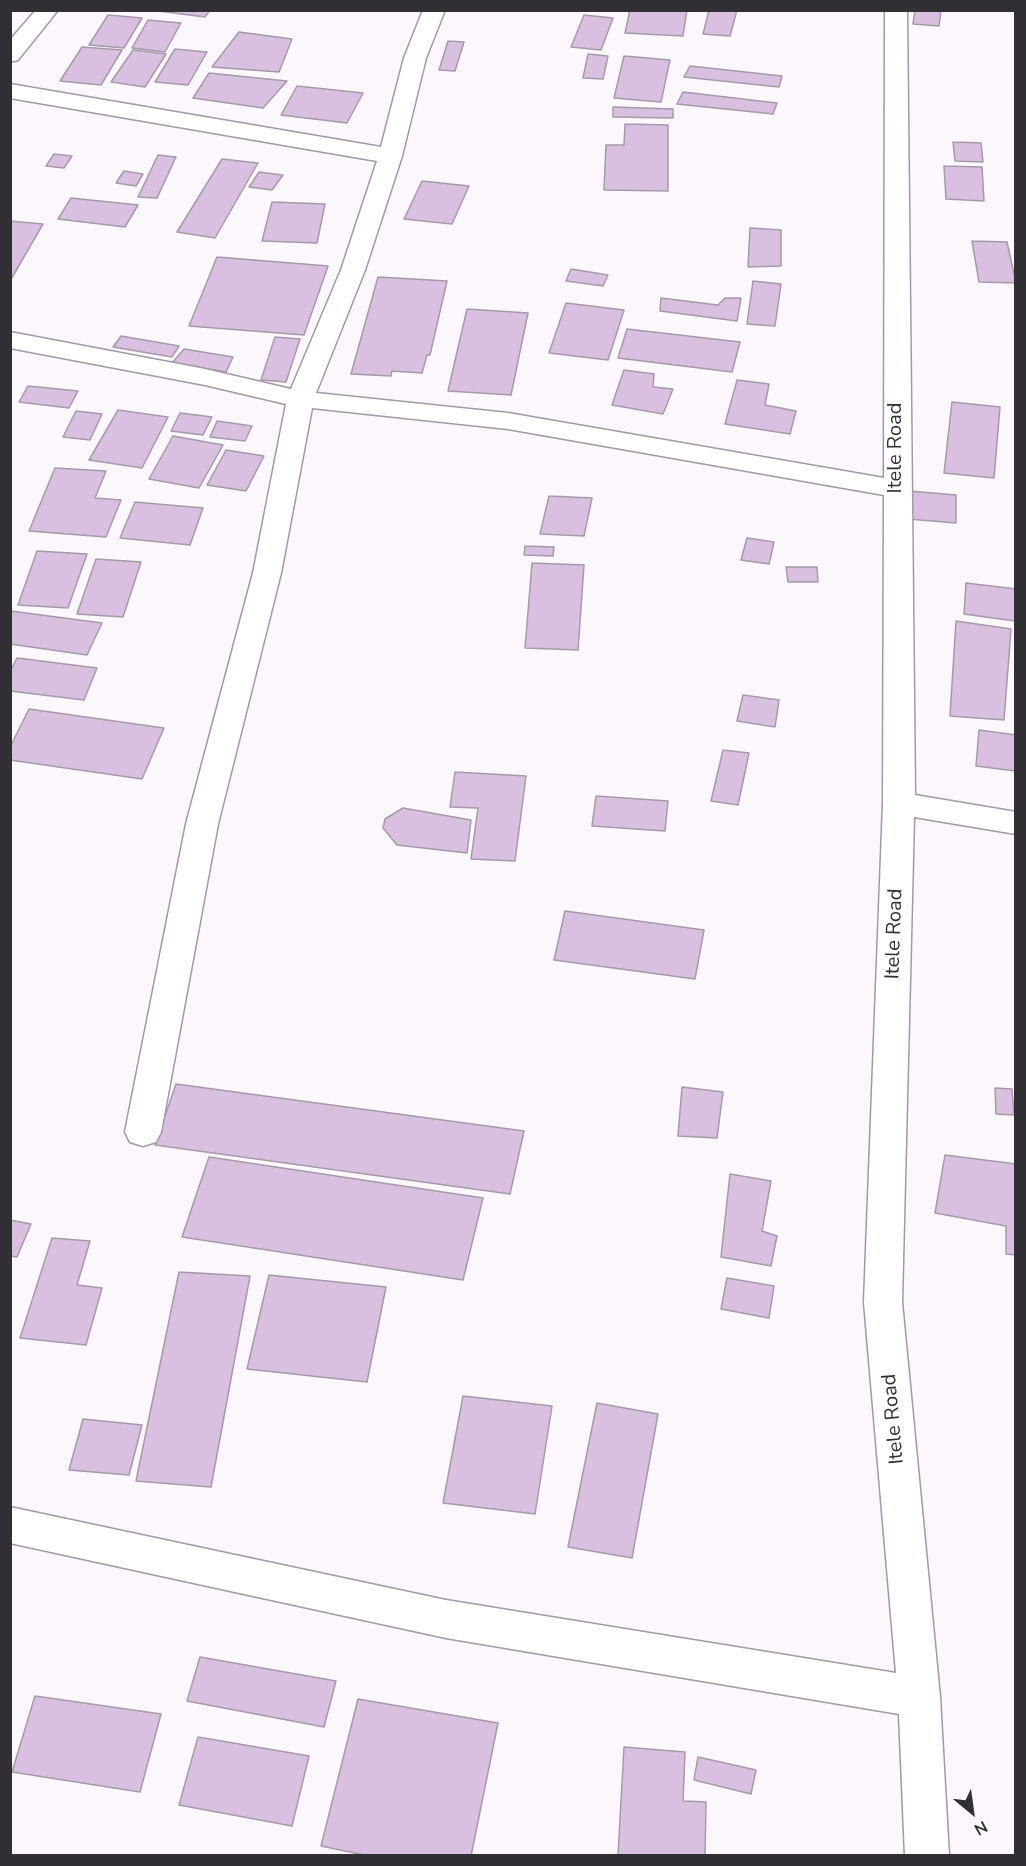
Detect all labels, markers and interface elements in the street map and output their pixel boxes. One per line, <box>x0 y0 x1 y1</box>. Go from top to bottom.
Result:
street label: Itele Road <box>884 403 908 493</box>
street label: Itele Road <box>881 888 909 980</box>
street label: Itele Road <box>878 1373 910 1465</box>
north arrow <box>942 1782 1002 1842</box>
text: N <box>970 1815 991 1840</box>

